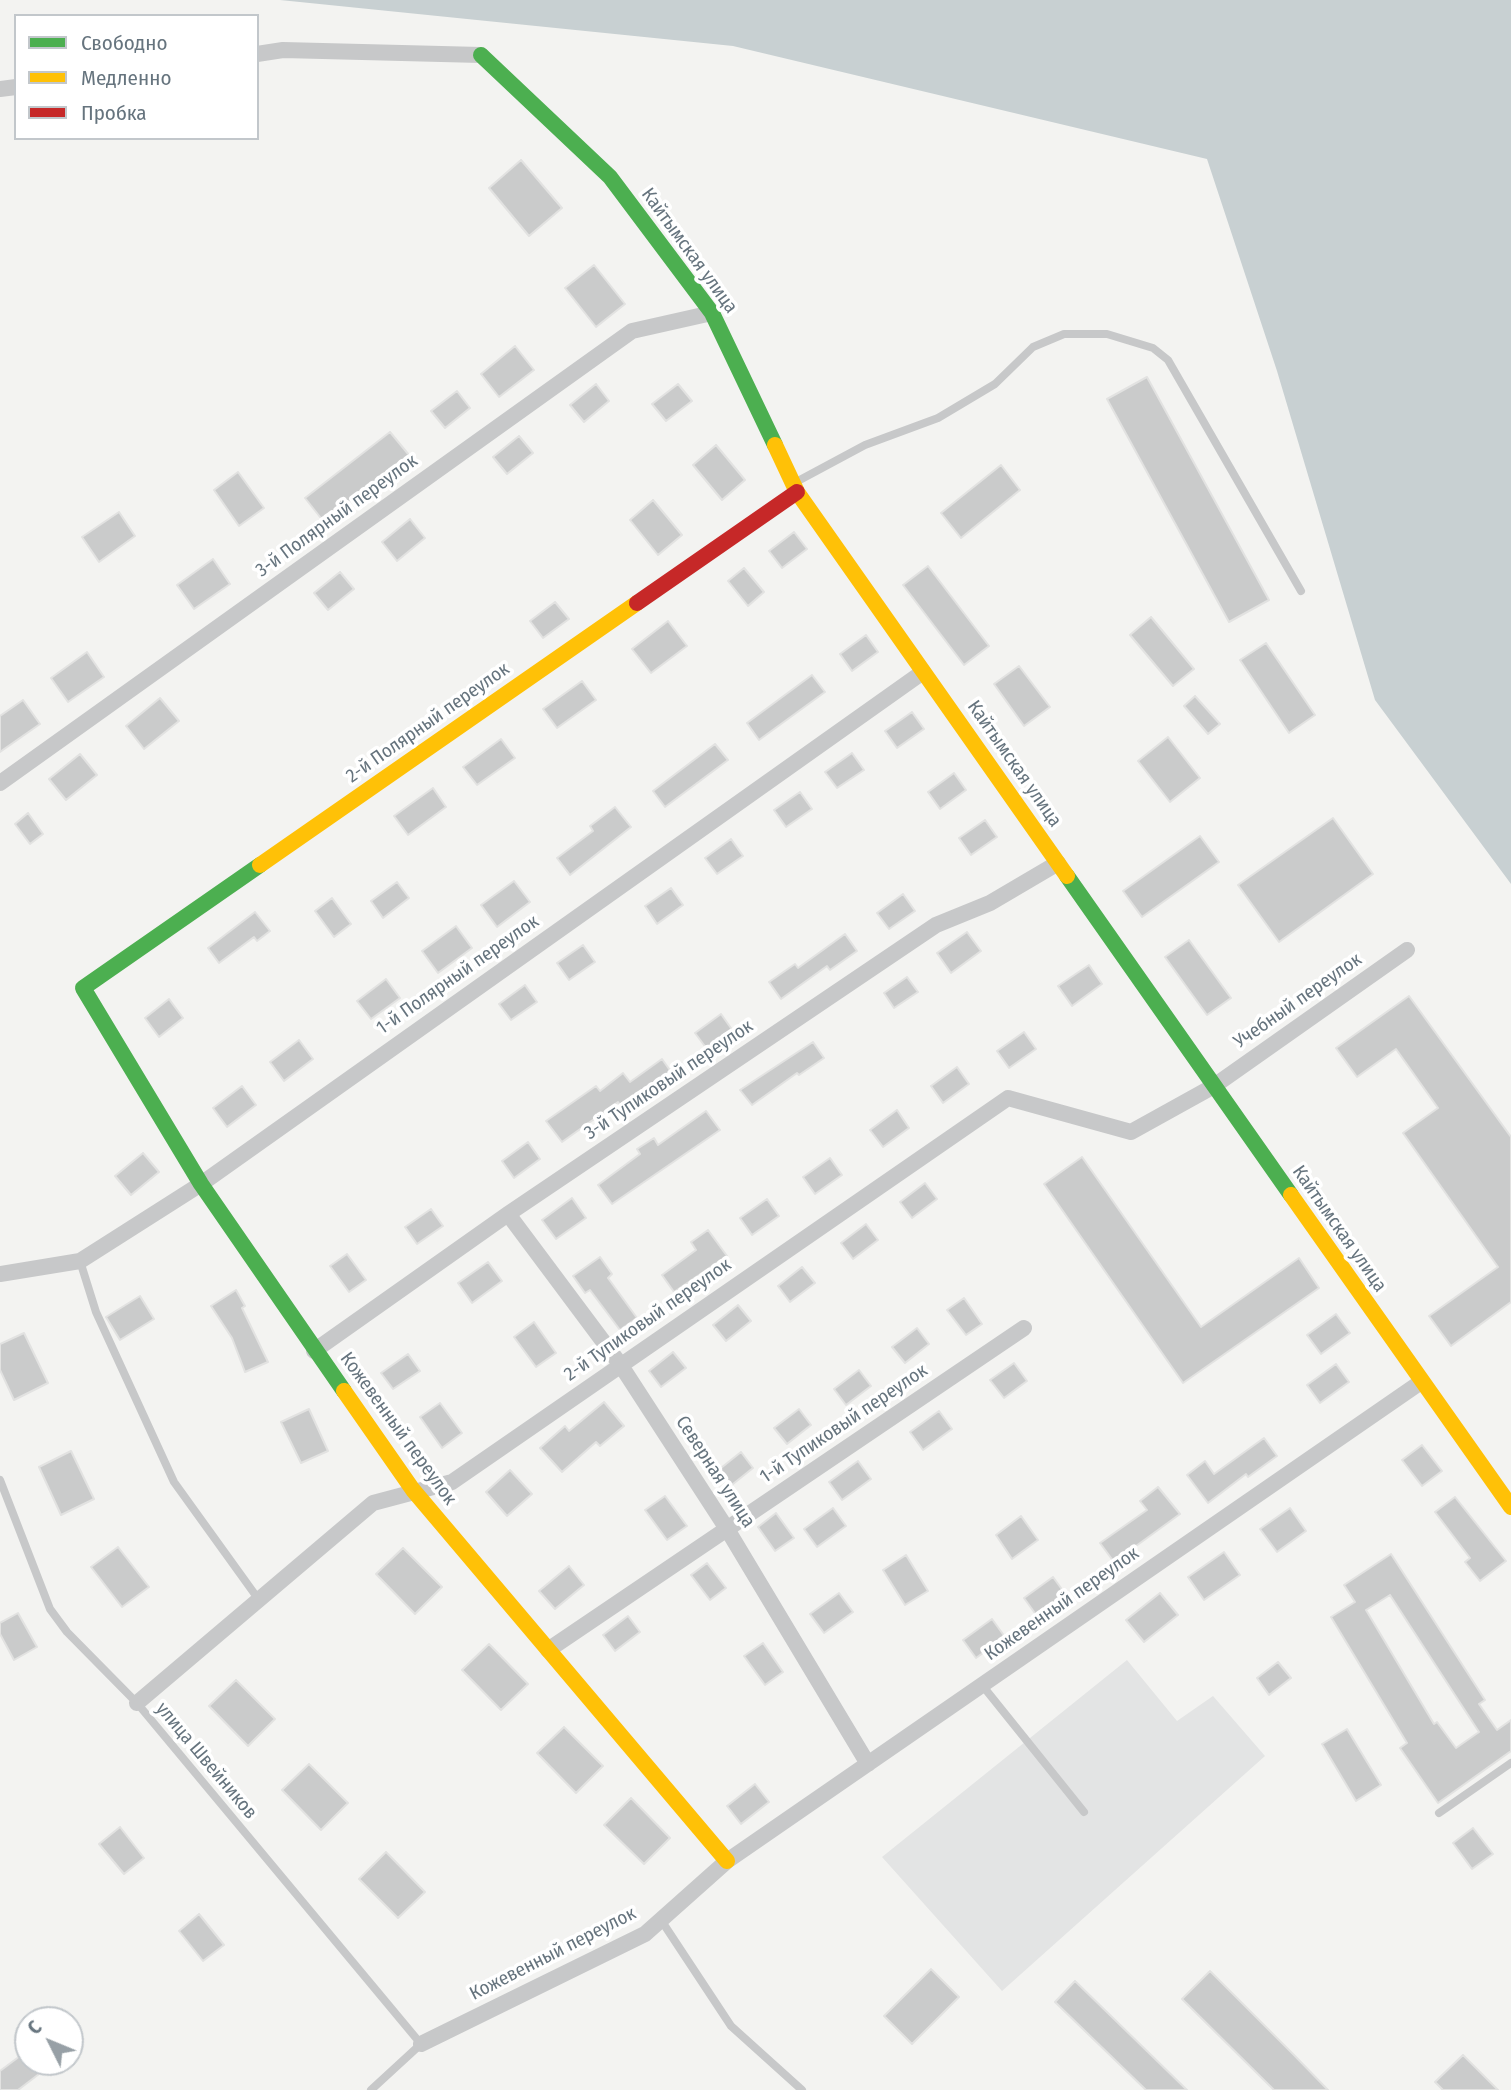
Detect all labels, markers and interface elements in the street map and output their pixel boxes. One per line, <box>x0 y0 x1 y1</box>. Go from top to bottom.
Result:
legend <box>14 14 259 140</box>
text: Свободно <box>81 30 167 56</box>
text: Медленно <box>81 65 171 91</box>
text: Пробка <box>81 100 147 126</box>
street label: Кайтымская улица <box>636 184 742 318</box>
street label: 3-й Полярный переулок <box>252 450 422 582</box>
street label: 2-й Полярный переулок <box>342 658 514 788</box>
street label: Кайтымская улица <box>962 696 1066 832</box>
street label: 1-й Полярный переулок <box>372 910 544 1040</box>
street label: Учебный переулок <box>1230 948 1366 1054</box>
street label: 3-й Тупиковый переулок <box>580 1015 758 1145</box>
street label: Кайтымская улица <box>1287 1161 1391 1297</box>
street label: 2-й Тупиковый переулок <box>560 1254 736 1386</box>
street label: Кожевенный переулок <box>335 1348 461 1510</box>
street label: 1-й Тупиковый переулок <box>756 1359 932 1489</box>
street label: Северная улица <box>670 1412 760 1532</box>
street label: Кожевенный переулок <box>980 1542 1144 1666</box>
street label: улица Швейников <box>151 1698 261 1824</box>
street label: Кожевенный переулок <box>466 1902 640 2006</box>
north arrow <box>14 2006 84 2076</box>
text: С <box>23 2016 47 2039</box>

